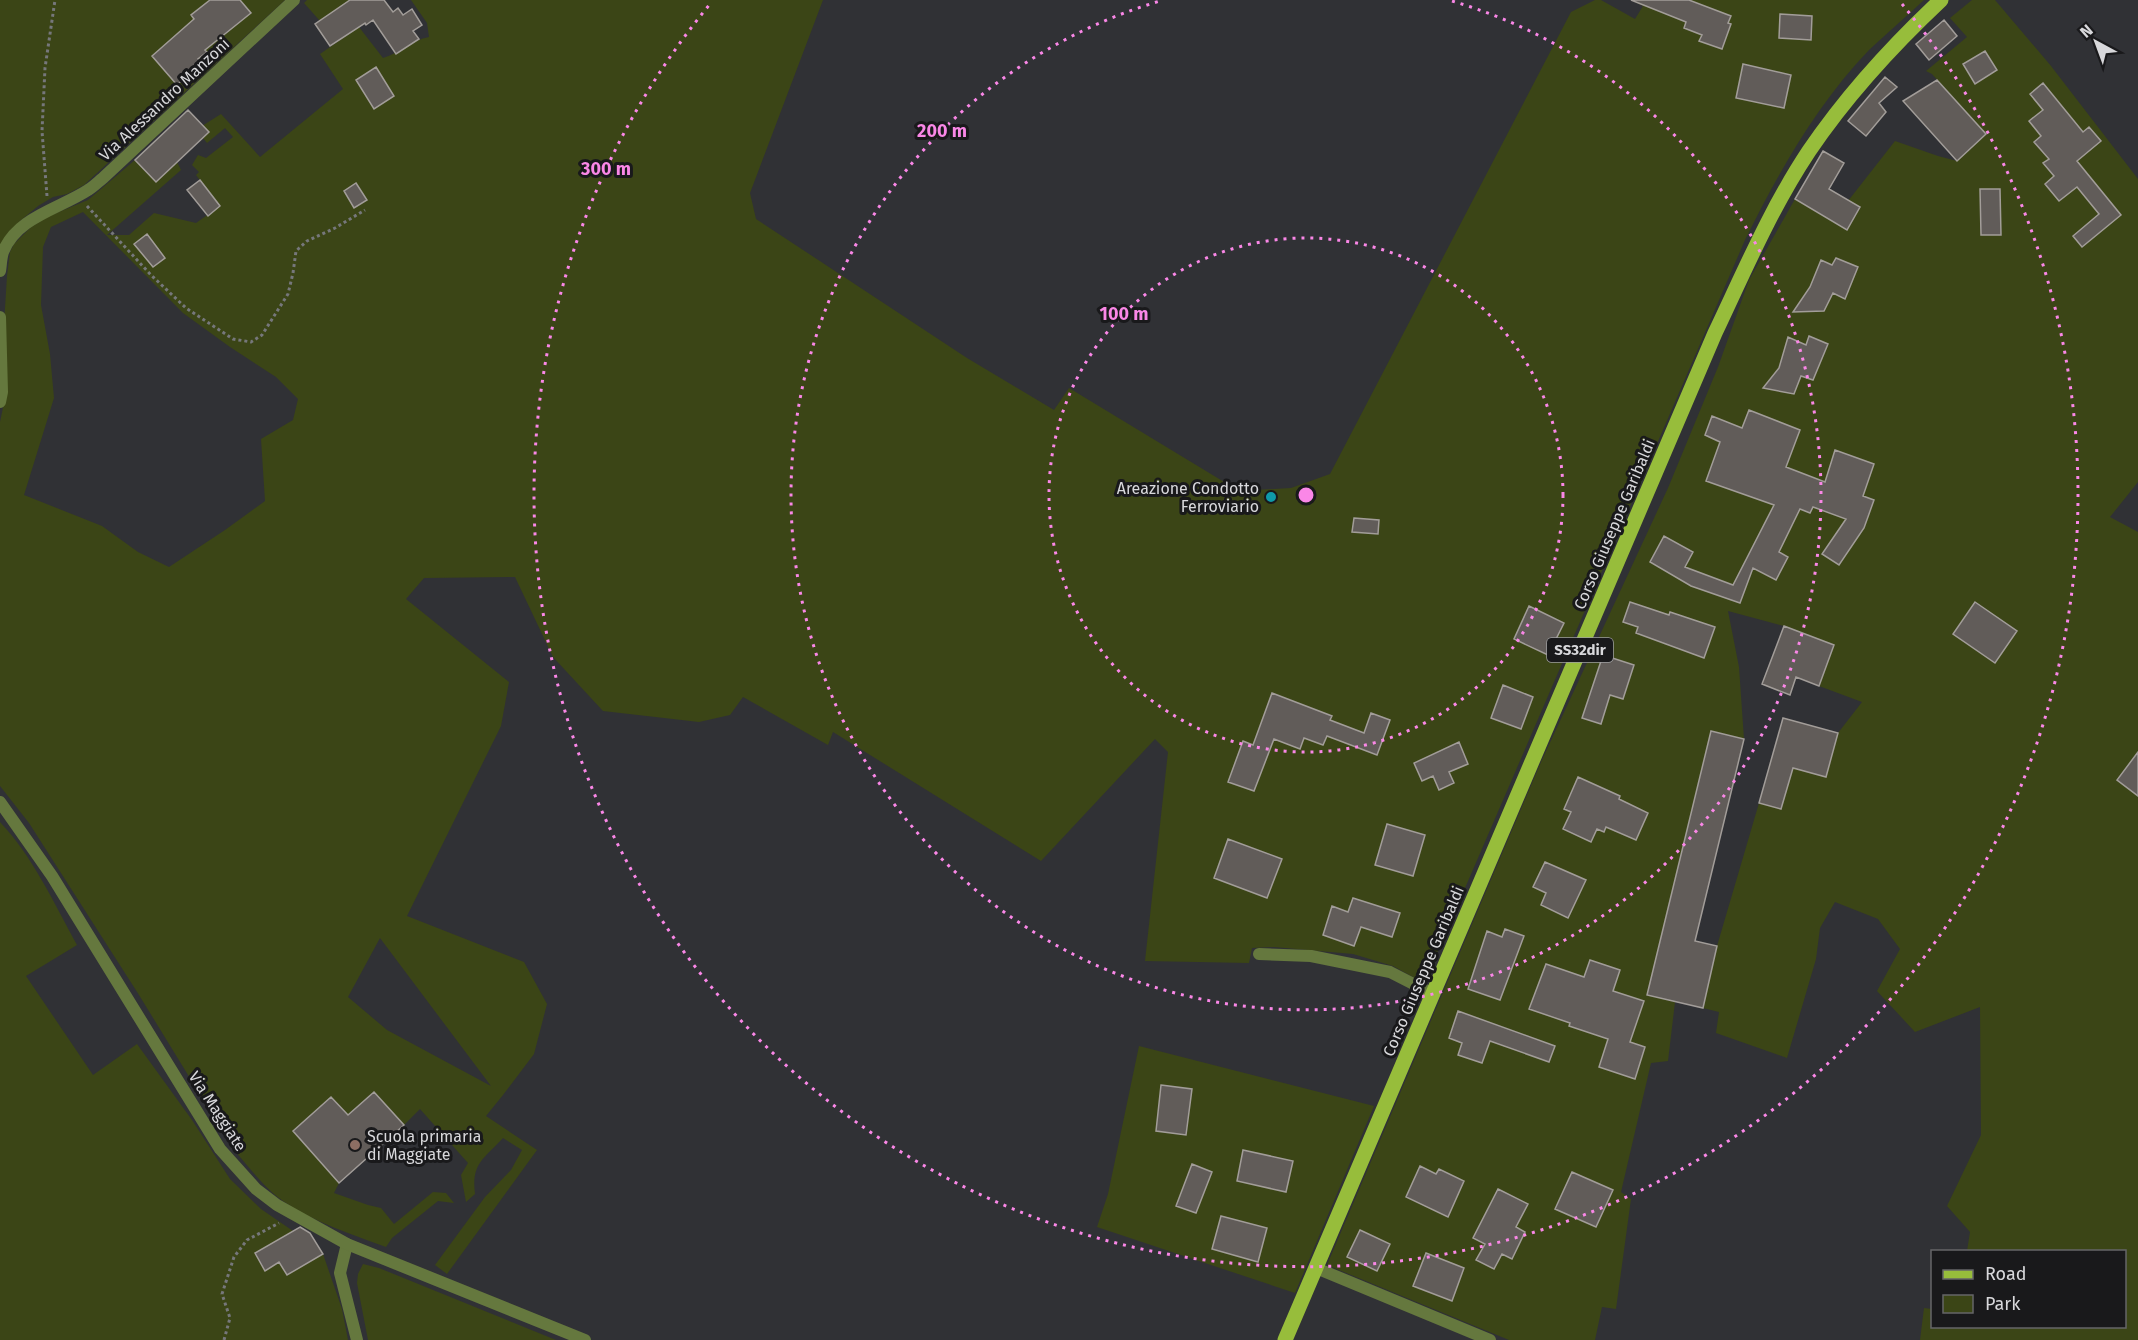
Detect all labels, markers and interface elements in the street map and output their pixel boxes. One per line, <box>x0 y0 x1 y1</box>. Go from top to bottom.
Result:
north arrow <box>2066 12 2126 72</box>
text: N <box>2076 20 2097 42</box>
street label: Via Alessandro Manzoni <box>95 34 233 165</box>
text: 200 m <box>917 120 967 142</box>
text: 300 m <box>580 158 631 180</box>
text: 100 m <box>1100 303 1148 325</box>
street label: Corso Giuseppe Garibaldi <box>1570 436 1659 612</box>
place label: Areazione Condotto Ferroviario <box>1117 479 1259 516</box>
centre of rings <box>1296 485 1316 505</box>
marker: Areazione Condotto Ferroviario <box>1264 490 1278 504</box>
road number: SS32dir <box>1547 638 1613 662</box>
street label: Corso Giuseppe Garibaldi <box>1379 883 1468 1059</box>
street label: Via Maggiate <box>185 1068 250 1155</box>
place label: Scuola primaria di Maggiate <box>367 1127 481 1164</box>
marker: Scuola primaria di Maggiate <box>348 1138 362 1152</box>
legend <box>1931 1250 2126 1328</box>
text: Road <box>1985 1263 2027 1285</box>
text: Park <box>1985 1293 2021 1315</box>

